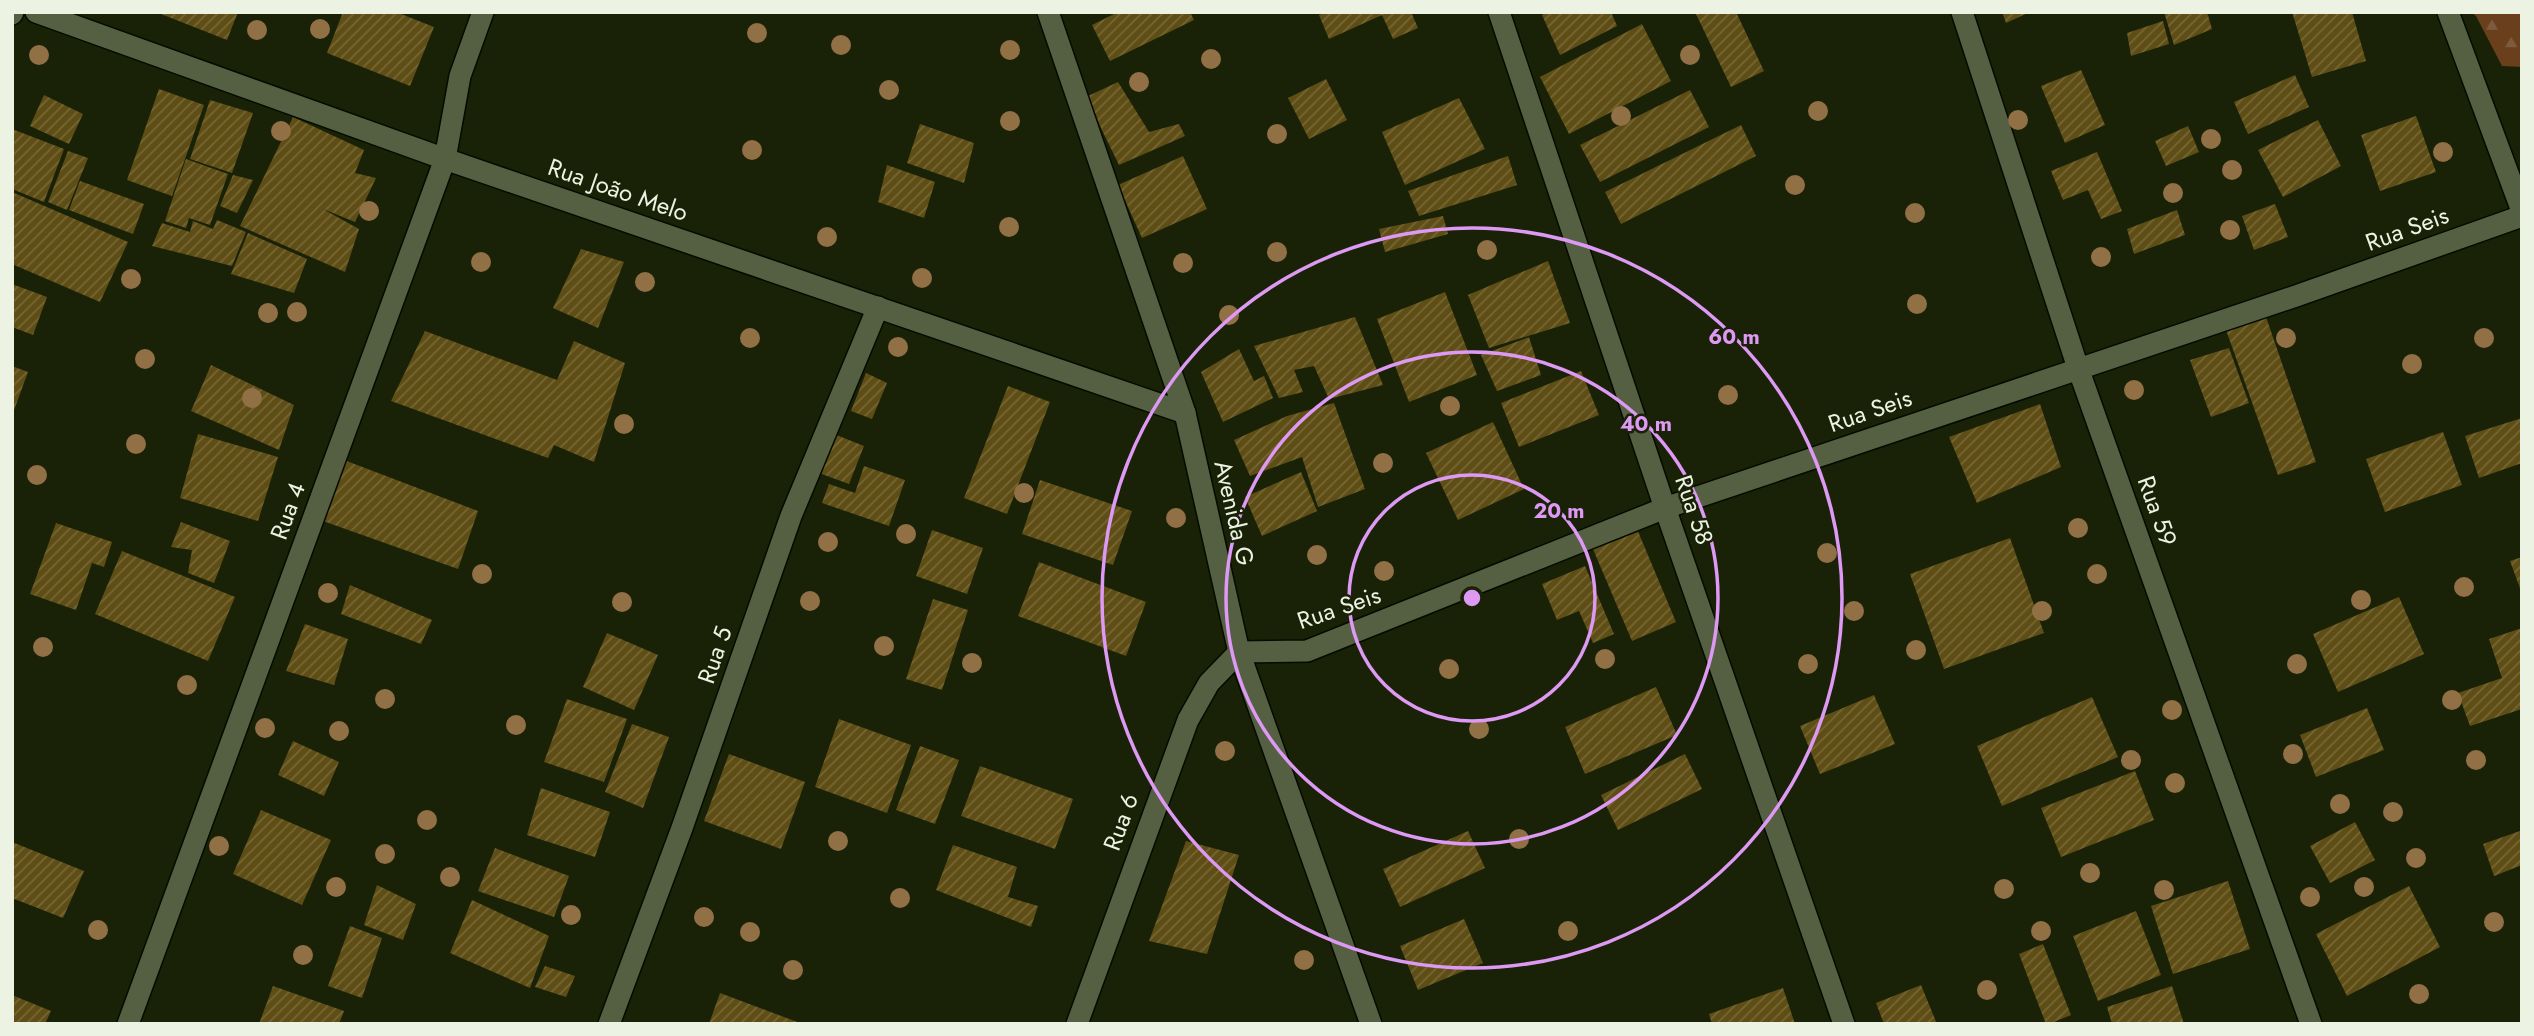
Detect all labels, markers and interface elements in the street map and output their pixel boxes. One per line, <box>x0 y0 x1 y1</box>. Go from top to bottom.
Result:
street label: Rua João Melo <box>543 149 693 230</box>
street label: Rua Seis <box>2360 197 2453 260</box>
text: 60 m <box>1708 322 1760 352</box>
street label: Rua Seis <box>1823 380 1916 441</box>
text: 40 m <box>1620 409 1672 439</box>
street label: Avenida G <box>1205 457 1264 569</box>
street label: Rua 58 <box>1666 470 1723 549</box>
street label: Rua 59 <box>2129 471 2186 551</box>
street label: Rua 4 <box>261 477 314 544</box>
text: 20 m <box>1533 496 1585 526</box>
street label: Rua Seis <box>1292 577 1385 638</box>
centre of rings <box>1460 586 1484 610</box>
street label: Rua 5 <box>688 622 741 688</box>
street label: Rua 6 <box>1094 788 1147 855</box>

